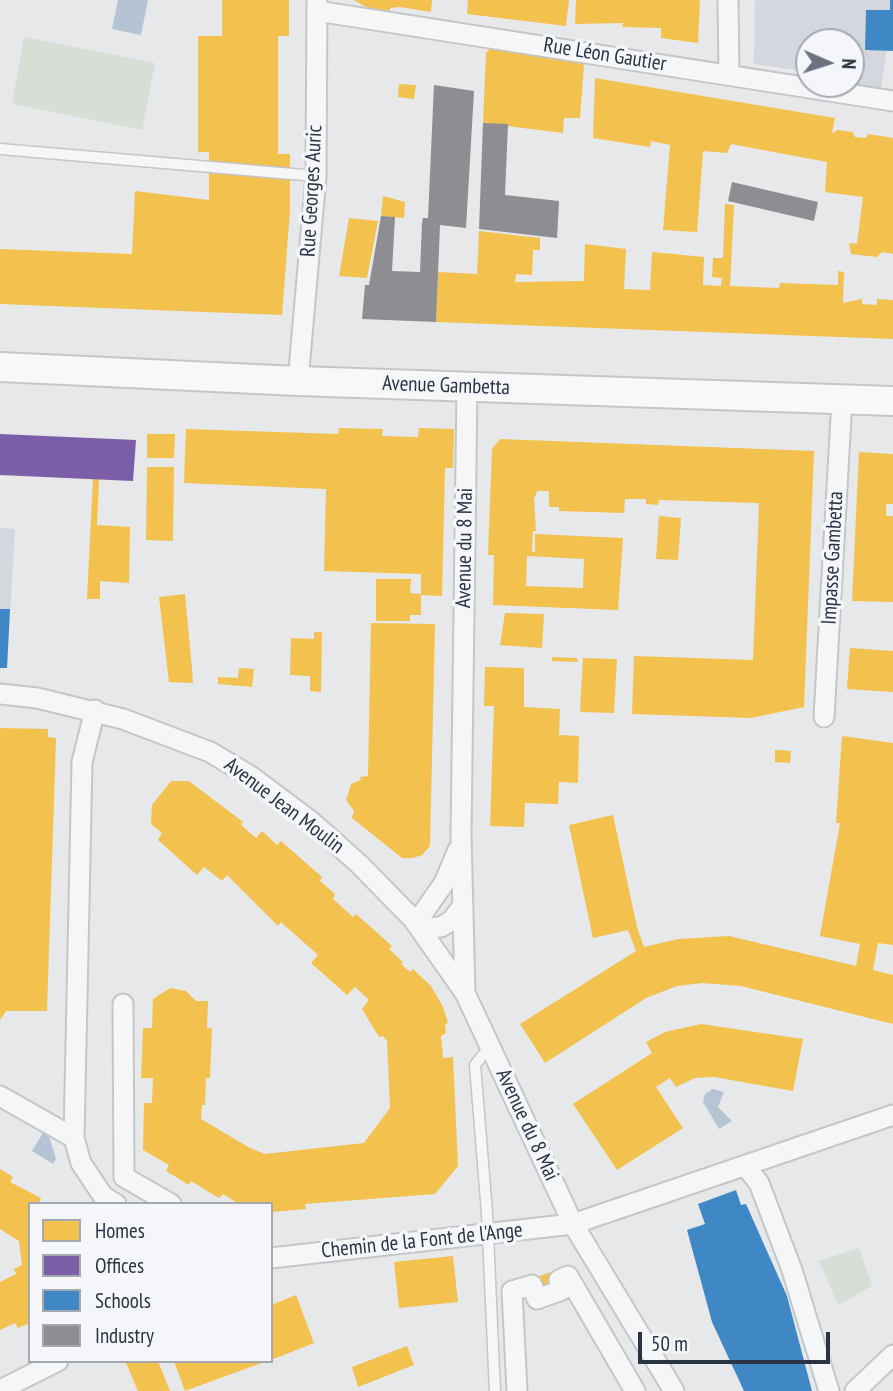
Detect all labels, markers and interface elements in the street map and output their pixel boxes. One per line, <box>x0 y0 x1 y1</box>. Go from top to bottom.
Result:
north arrow <box>795 28 865 98</box>
street label: Rue Léon Gautier <box>542 33 668 77</box>
text: N <box>837 58 861 70</box>
street label: Rue Georges Auric <box>296 124 328 258</box>
street label: Avenue Gambetta <box>382 371 510 401</box>
street label: Avenue du 8 Mai <box>451 488 479 608</box>
street label: Impasse Gambetta <box>817 491 849 625</box>
street label: Avenue Jean Moulin <box>219 753 349 859</box>
street label: Avenue du 8 Mai <box>490 1065 564 1185</box>
legend <box>28 1202 273 1363</box>
text: Homes <box>95 1217 145 1244</box>
street label: Chemin de la Font de l'Ange <box>320 1218 524 1264</box>
text: Offices <box>95 1252 144 1279</box>
text: Schools <box>95 1287 151 1314</box>
scale bar <box>641 1318 834 1362</box>
text: Industry <box>95 1322 154 1349</box>
text: 50 m <box>651 1330 688 1357</box>

